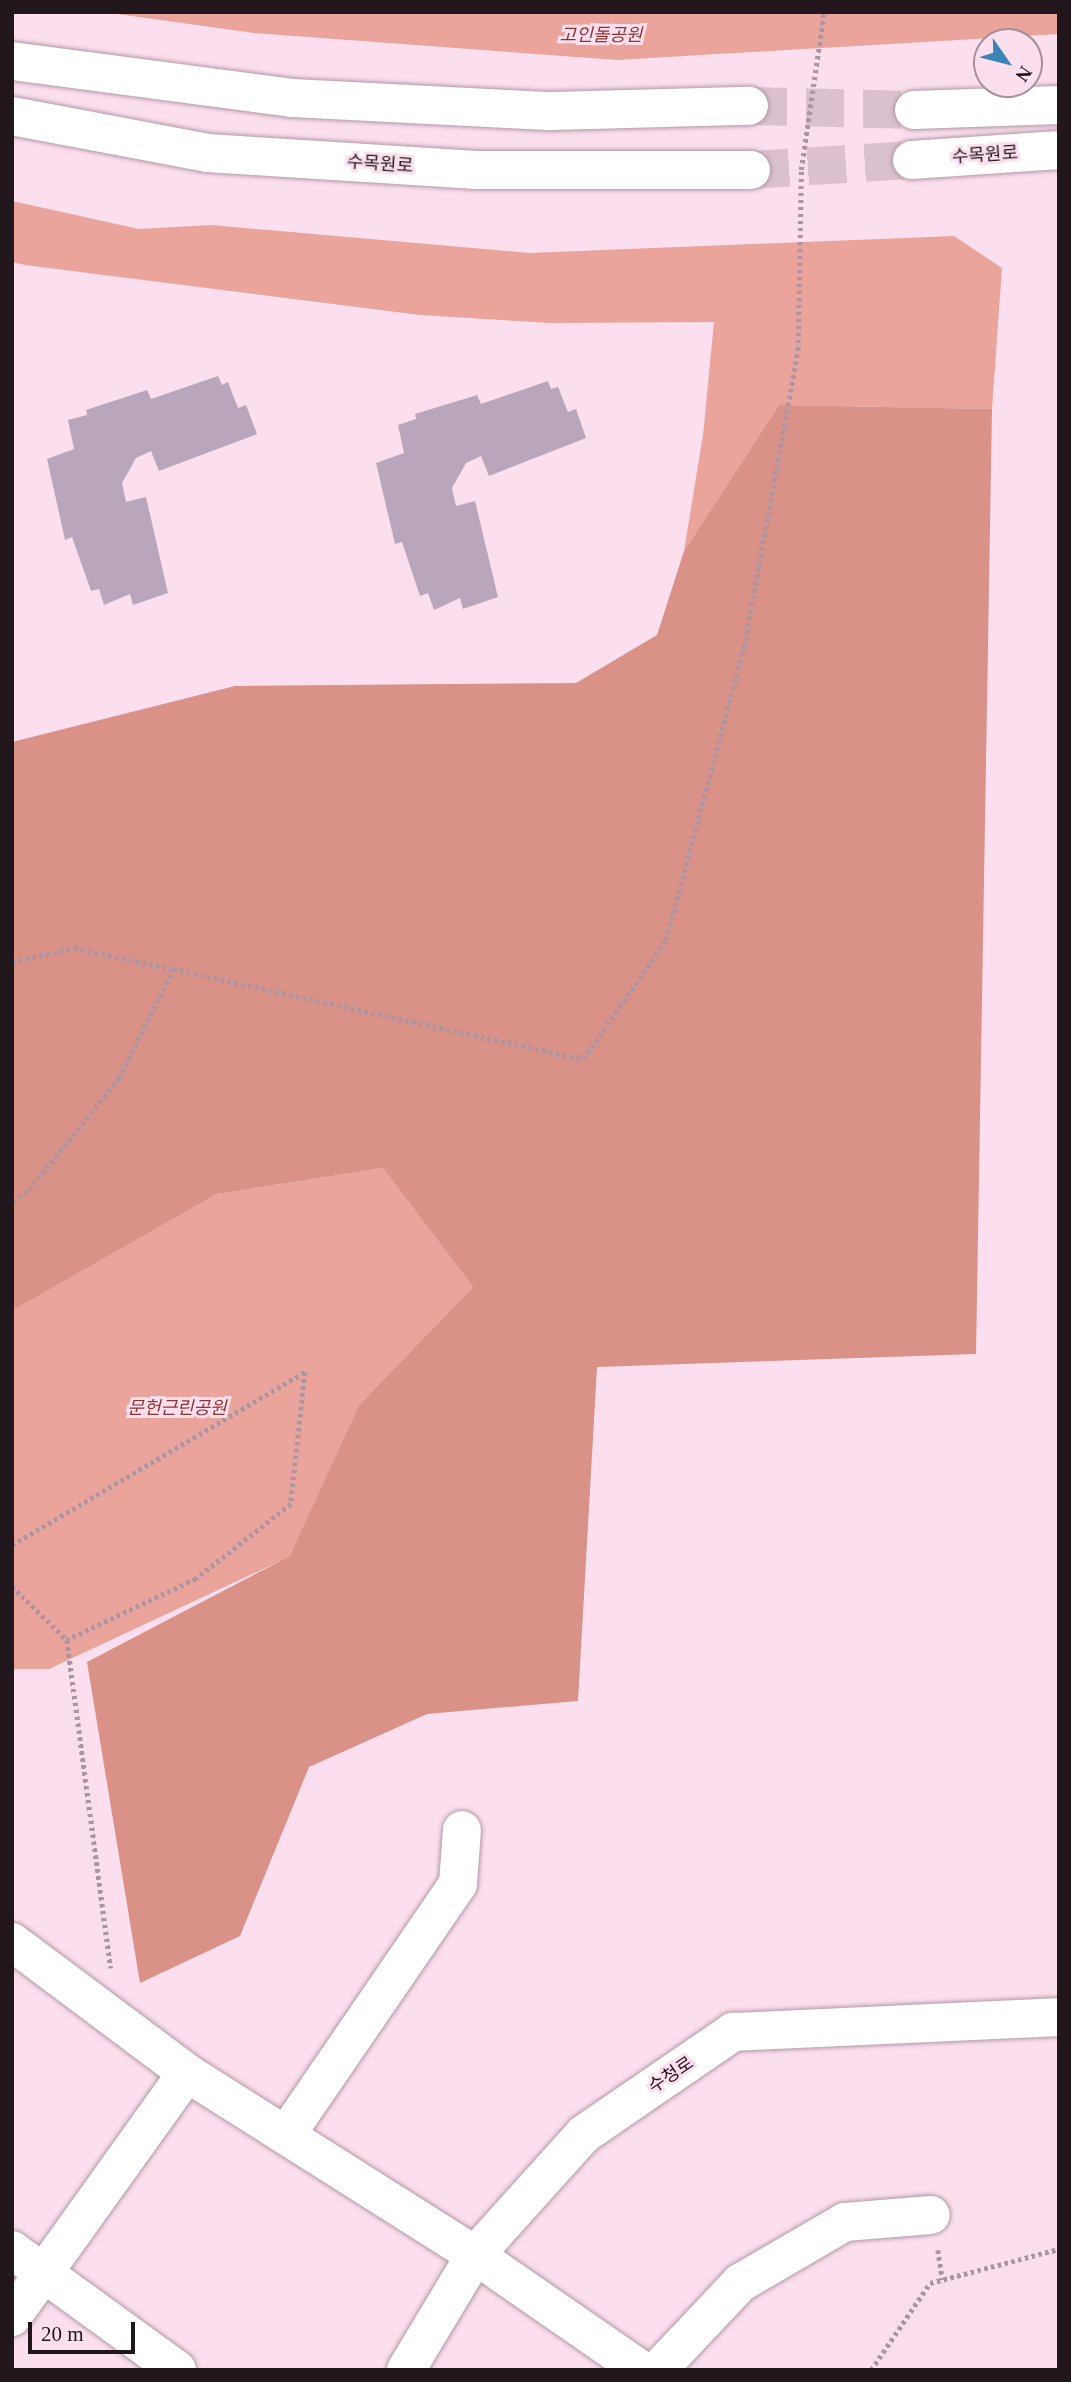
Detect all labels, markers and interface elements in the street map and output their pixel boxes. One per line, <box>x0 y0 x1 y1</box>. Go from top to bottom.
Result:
park label: 고인돌공원 <box>560 24 642 46</box>
north arrow <box>973 28 1043 98</box>
text: N <box>1011 63 1037 86</box>
street label: 수목원로 <box>951 142 1019 168</box>
street label: 수목원로 <box>346 151 414 177</box>
park label: 문헌근린공원 <box>127 1397 227 1419</box>
street label: 수청로 <box>644 2052 698 2098</box>
scale bar <box>32 2308 138 2352</box>
text: 20 m <box>41 2322 84 2346</box>

